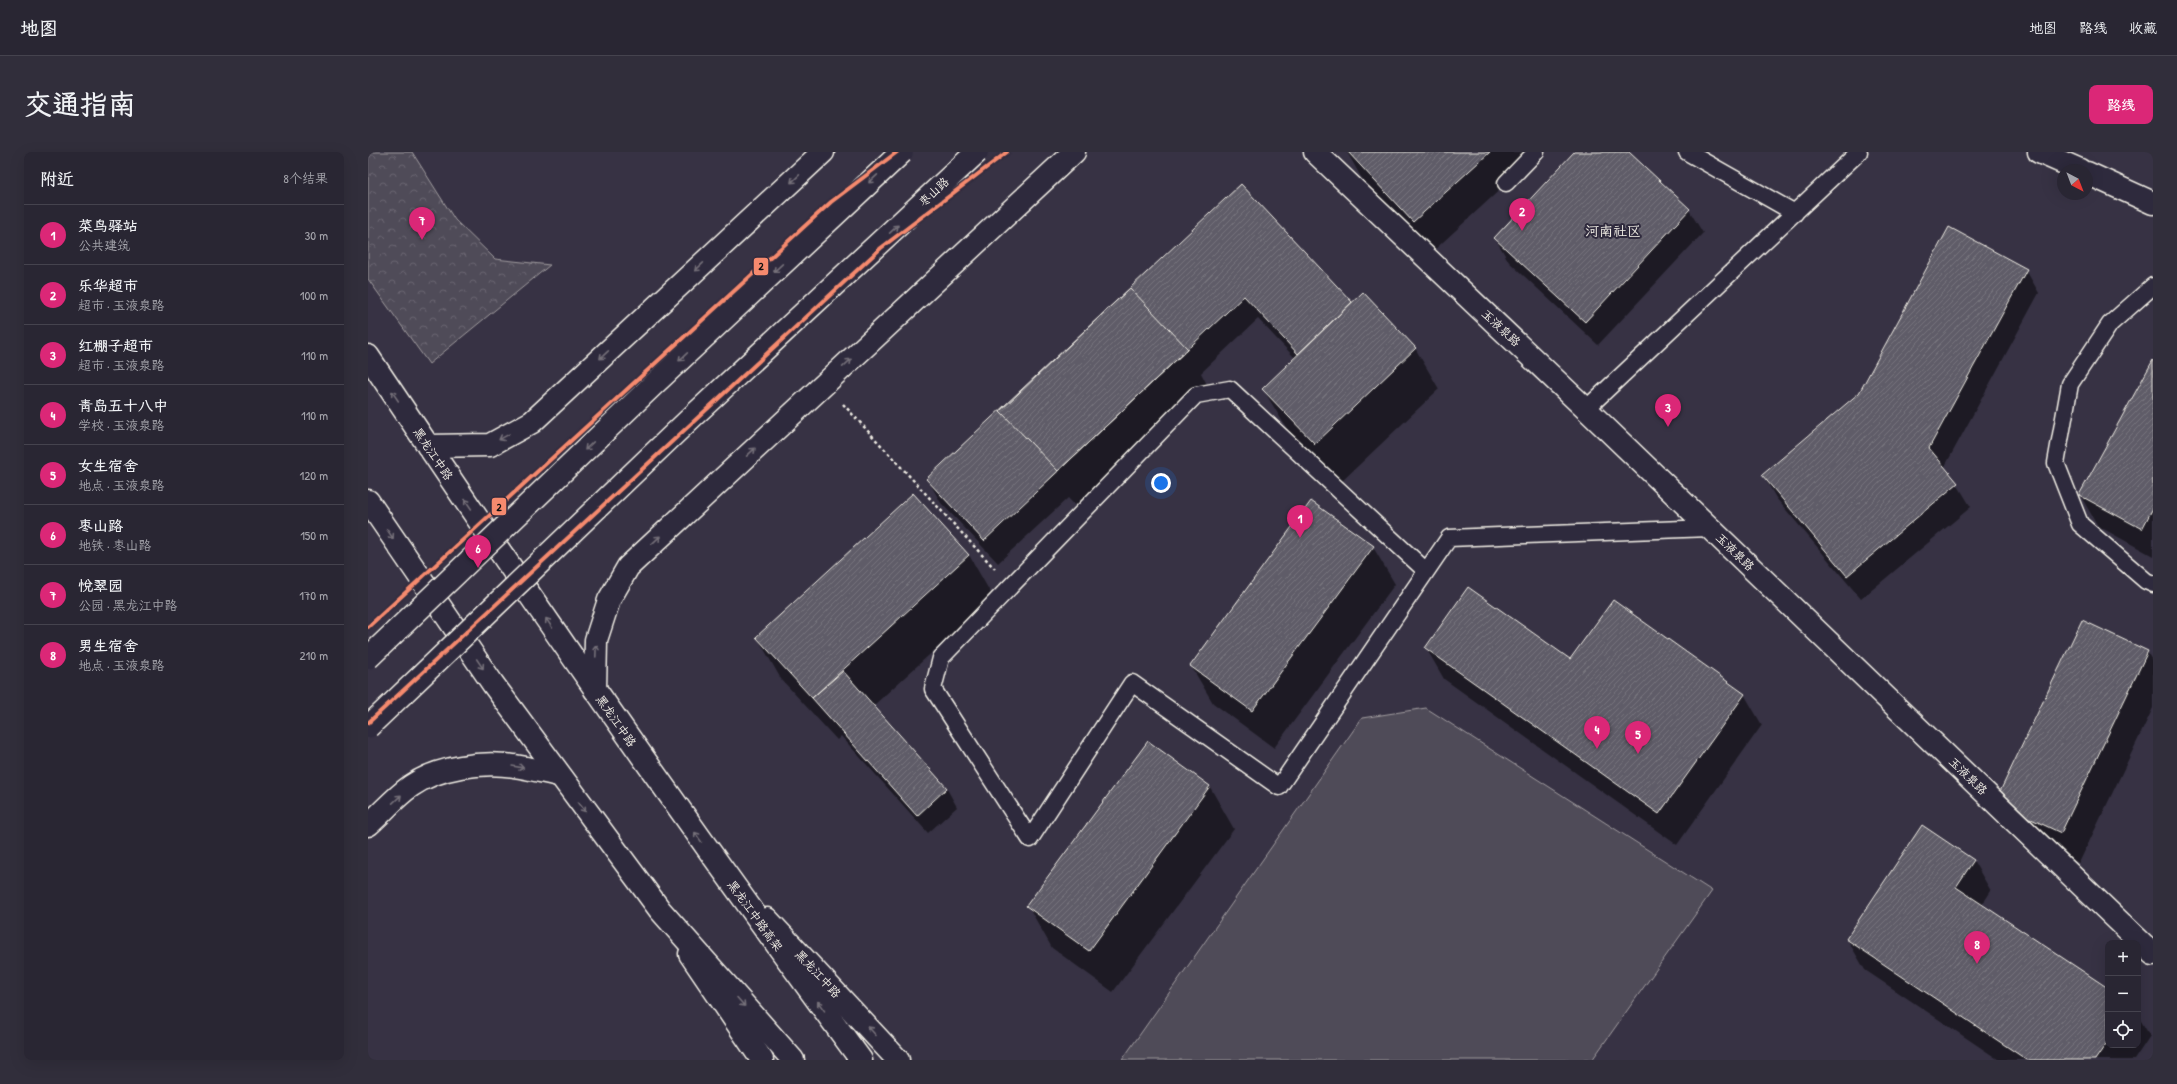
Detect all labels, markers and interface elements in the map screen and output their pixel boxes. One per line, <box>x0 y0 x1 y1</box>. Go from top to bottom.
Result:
text: 地图 <box>20 15 58 41</box>
text: 地图 <box>2029 18 2057 37</box>
text: 路线 <box>2079 18 2107 37</box>
text: 收藏 <box>2129 18 2157 37</box>
text: 交通指南 <box>24 85 136 123</box>
button: 路线 <box>2089 85 2153 124</box>
north arrow <box>2057 164 2093 200</box>
text: 附近 <box>40 167 74 190</box>
text: 8个结果 <box>283 169 328 187</box>
street label: 枣山路 <box>915 173 953 210</box>
one-way arrow <box>790 174 800 183</box>
one-way arrow <box>868 174 878 183</box>
pin: 2 <box>1509 198 1535 231</box>
pin: 7 <box>409 207 435 240</box>
text: 菜鸟驿站 <box>78 215 138 236</box>
district label: 河南社区 <box>1585 221 1641 240</box>
one-way arrow <box>889 225 899 234</box>
text: 1 <box>51 226 55 244</box>
text: 30 m <box>305 226 328 244</box>
text: 公共建筑 <box>78 236 130 254</box>
line badge: 2 <box>753 257 769 276</box>
text: 2 <box>758 259 764 273</box>
one-way arrow <box>695 262 705 271</box>
one-way arrow <box>773 263 783 272</box>
text: 乐华超市 <box>78 275 138 296</box>
text: 2 <box>50 286 56 304</box>
text: 100 m <box>300 286 328 304</box>
text: 超市 · 玉液泉路 <box>78 296 165 314</box>
street label: 玉液泉路 <box>1478 305 1525 350</box>
text: 红棚子超市 <box>78 335 153 356</box>
text: 3 <box>50 346 56 364</box>
text: 110 m <box>301 346 328 364</box>
one-way arrow <box>599 350 609 360</box>
one-way arrow <box>678 352 689 361</box>
text: 超市 · 玉液泉路 <box>78 356 165 374</box>
one-way arrow <box>841 359 851 368</box>
one-way arrow <box>391 391 399 402</box>
pin: 3 <box>1655 394 1681 427</box>
text: 青岛五十八中 <box>78 395 168 416</box>
text: 4 <box>51 406 55 424</box>
text: 110 m <box>301 406 328 424</box>
text: 学校 · 玉液泉路 <box>78 416 165 434</box>
street label: 黑龙江中路 <box>410 424 457 483</box>
one-way arrow <box>498 434 510 442</box>
one-way arrow <box>584 441 594 451</box>
one-way arrow <box>746 447 757 456</box>
text: 女生宿舍 <box>78 455 138 476</box>
text: 5 <box>50 466 56 484</box>
text: 120 m <box>300 466 328 484</box>
your location <box>1151 473 1171 493</box>
text: 地点 · 玉液泉路 <box>78 476 165 494</box>
line badge: 2 <box>491 497 507 516</box>
one-way arrow <box>464 499 472 510</box>
text: 2 <box>496 500 502 514</box>
pin: 1 <box>1287 505 1313 538</box>
text: 枣山路 <box>78 515 123 536</box>
text: 6 <box>50 526 56 544</box>
text: 150 m <box>300 526 328 544</box>
one-way arrow <box>386 528 394 539</box>
street label: 玉液泉路 <box>1712 529 1759 574</box>
pin: 6 <box>465 535 491 568</box>
text: 地铁 · 枣山路 <box>78 536 152 554</box>
one-way arrow <box>651 536 661 545</box>
text: 悦翠园 <box>78 575 123 596</box>
text: 7 <box>50 586 56 604</box>
text: 170 m <box>299 586 328 604</box>
text: 公园 · 黑龙江中路 <box>78 596 178 614</box>
one-way arrow <box>545 618 553 629</box>
text: 男生宿舍 <box>78 635 138 656</box>
one-way arrow <box>592 645 600 658</box>
text: 8 <box>50 646 56 664</box>
text: 210 m <box>300 646 328 664</box>
text: 地点 · 玉液泉路 <box>78 656 165 674</box>
one-way arrow <box>476 658 484 670</box>
street label: 黑龙江中路 <box>592 691 641 750</box>
pin: 4 <box>1584 716 1610 749</box>
pin: 5 <box>1625 721 1651 754</box>
street label: 玉液泉路 <box>1945 753 1992 798</box>
one-way arrow <box>511 763 524 771</box>
one-way arrow <box>392 794 402 804</box>
one-way arrow <box>578 801 587 812</box>
one-way arrow <box>694 831 702 842</box>
street label: 黑龙江中路高架 <box>724 877 787 955</box>
pin: 8 <box>1964 931 1990 964</box>
map controls <box>2105 940 2141 1048</box>
button: + <box>2105 940 2141 976</box>
street label: 黑龙江中路 <box>792 946 845 1001</box>
button: − <box>2105 976 2141 1012</box>
one-way arrow <box>737 997 746 1008</box>
one-way arrow <box>817 1001 825 1012</box>
button: locate <box>2105 1012 2141 1048</box>
one-way arrow <box>867 1026 877 1036</box>

